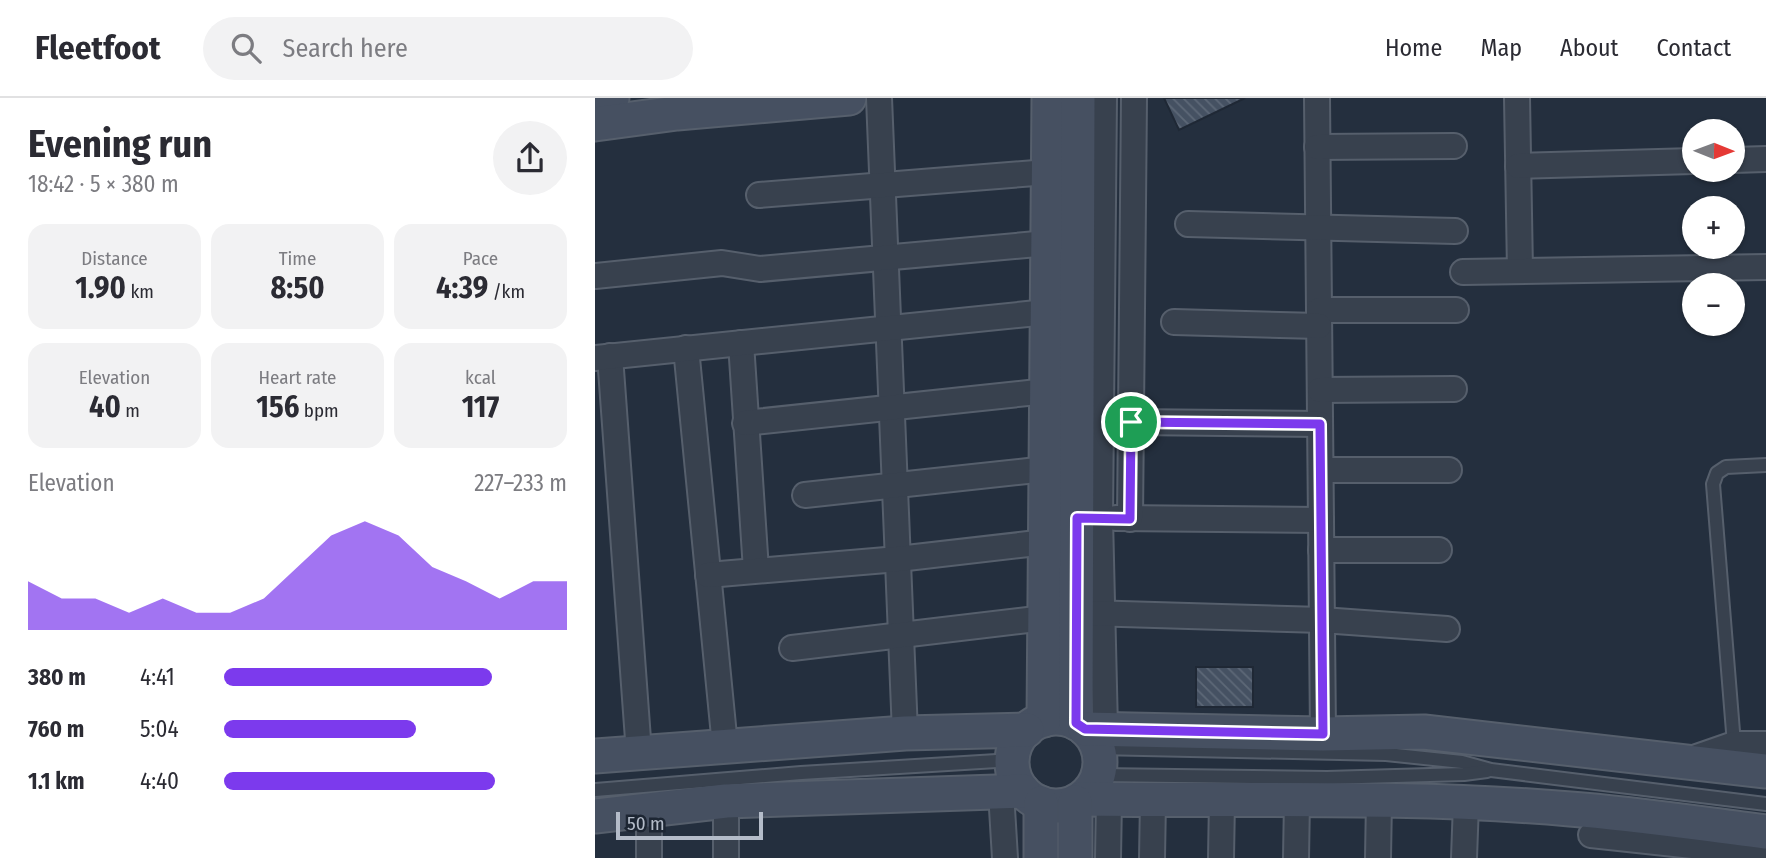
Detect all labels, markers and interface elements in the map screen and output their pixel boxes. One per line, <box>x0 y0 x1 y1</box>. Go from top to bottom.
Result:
search box <box>203 17 693 80</box>
text: Fleetfoot <box>35 28 161 68</box>
icon: search <box>227 29 265 67</box>
text: Search here <box>283 33 408 64</box>
text: Home <box>1385 34 1442 62</box>
text: Map <box>1480 34 1522 62</box>
text: About <box>1560 34 1618 62</box>
text: Contact <box>1656 34 1731 62</box>
north arrow <box>1682 119 1745 182</box>
map controls <box>1682 119 1745 336</box>
text: Evening run <box>28 121 212 167</box>
button: share <box>493 121 567 195</box>
text: 18:42 · 5 × 380 m <box>28 170 179 198</box>
button: + <box>1682 196 1745 259</box>
text: Distance <box>81 247 148 270</box>
text: Time <box>279 247 316 270</box>
text: Pace <box>463 247 498 270</box>
text: 1.90 <box>75 270 126 306</box>
text: 8:50 <box>270 270 325 306</box>
text: 4:39 <box>436 270 488 306</box>
button: − <box>1682 273 1745 336</box>
text: km <box>126 280 154 303</box>
text: /km <box>488 280 525 303</box>
text: Elevation <box>79 366 150 389</box>
text: Heart rate <box>258 366 337 389</box>
text: kcal <box>465 366 496 389</box>
text: 40 <box>89 389 121 425</box>
text: 156 <box>256 389 299 425</box>
text: 117 <box>462 389 499 425</box>
pin <box>1101 392 1161 452</box>
text: m <box>121 399 140 422</box>
text: bpm <box>299 399 339 422</box>
icon: arrive <box>1112 403 1150 441</box>
text: Elevation <box>28 469 115 497</box>
text: 227–233 m <box>474 469 567 497</box>
text: 380 m <box>28 663 86 691</box>
text: 4:41 <box>140 663 175 691</box>
text: 760 m <box>28 715 84 743</box>
text: 5:04 <box>140 715 179 743</box>
text: 1.1 km <box>28 767 84 795</box>
text: 4:40 <box>140 767 179 795</box>
scale bar <box>616 809 763 841</box>
text: 50 m <box>627 812 665 835</box>

